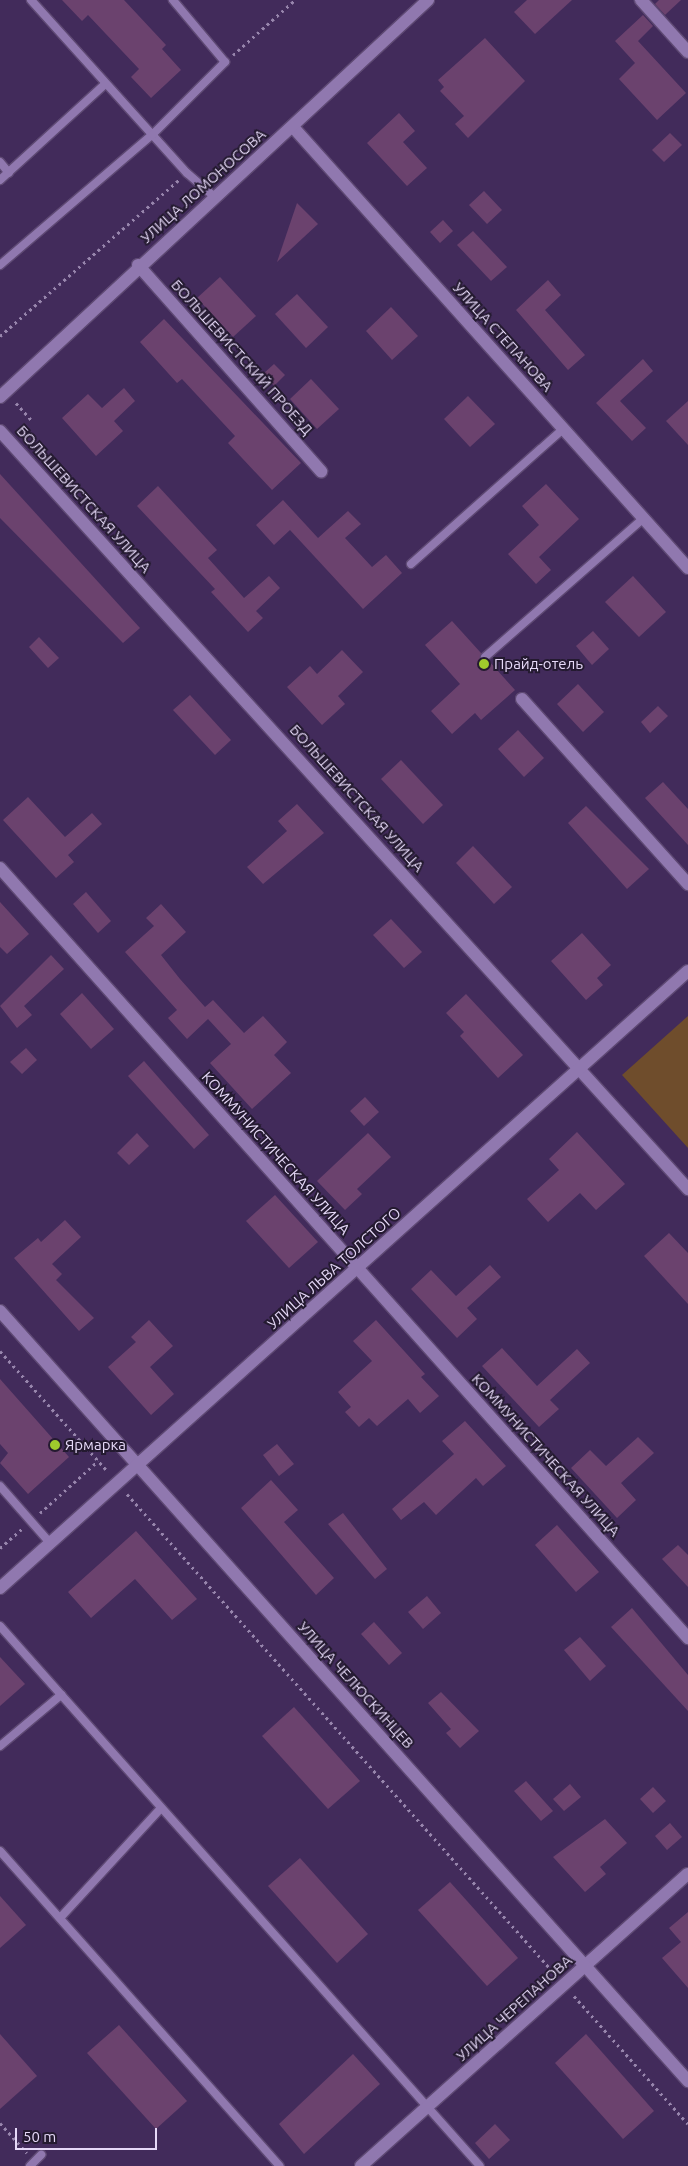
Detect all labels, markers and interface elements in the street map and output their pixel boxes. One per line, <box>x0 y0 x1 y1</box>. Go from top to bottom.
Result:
street label: УЛИЦА ЛОМОНОСОВА <box>137 125 269 247</box>
street label: БОЛЬШЕВИСТСКИЙ ПРОЕЗД <box>168 276 316 438</box>
street label: УЛИЦА СТЕПАНОВА <box>449 279 557 395</box>
street label: БОЛЬШЕВИСТСКАЯ УЛИЦА <box>13 422 155 576</box>
place label: Прайд-отель <box>494 655 583 673</box>
marker: Прайд-отель <box>478 658 490 670</box>
street label: БОЛЬШЕВИСТСКАЯ УЛИЦА <box>286 721 428 875</box>
street label: КОММУНИСТИЧЕСКАЯ УЛИЦА <box>198 1068 354 1238</box>
street label: УЛИЦА ЛЬВА ТОЛСТОГО <box>264 1203 404 1333</box>
street label: КОММУНИСТИЧЕСКАЯ УЛИЦА <box>468 1370 624 1540</box>
place label: Ярмарка <box>65 1436 126 1454</box>
marker: Ярмарка <box>49 1439 61 1451</box>
street label: УЛИЦА ЧЕЛЮСКИНЦЕВ <box>294 1618 418 1752</box>
street label: УЛИЦА ЧЕРЕПАНОВА <box>452 1951 576 2065</box>
scale bar <box>18 2118 160 2150</box>
text: 50 m <box>23 2128 56 2145</box>

